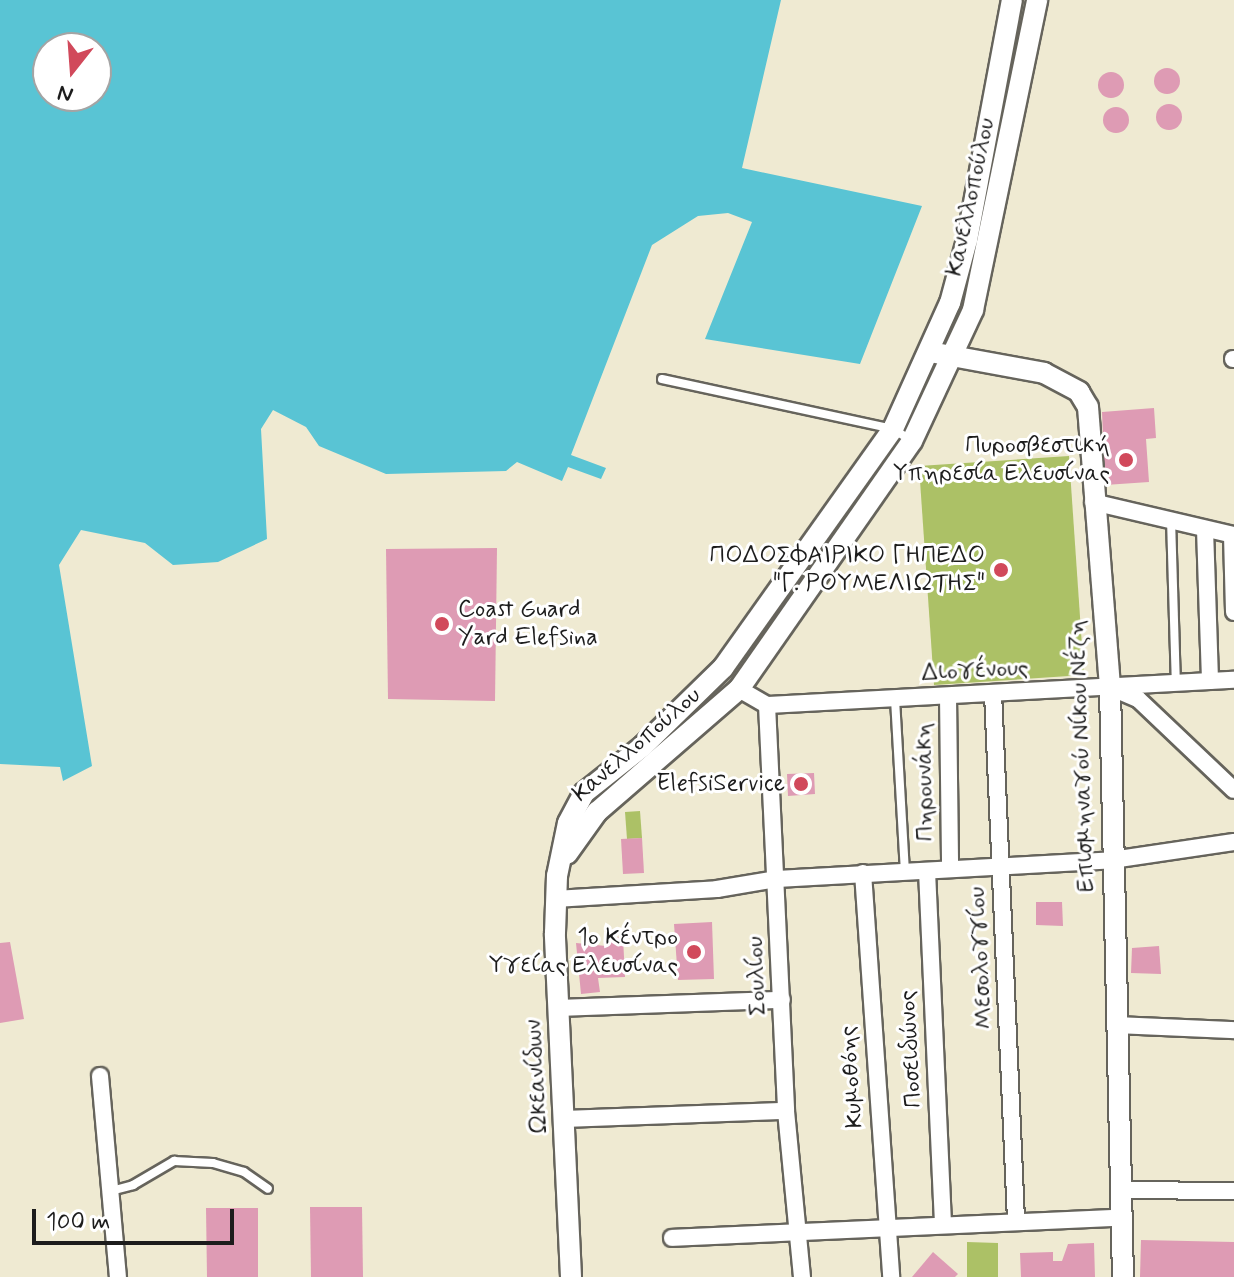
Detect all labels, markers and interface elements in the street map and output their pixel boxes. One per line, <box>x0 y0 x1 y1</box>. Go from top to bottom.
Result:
north arrow <box>32 32 112 112</box>
text: N <box>54 78 77 109</box>
street label: Κανελλοπούλου <box>940 115 1002 279</box>
place label: Πυροσβεστική Υπηρεσία Ελευσίνας <box>893 432 1110 488</box>
marker: Πυροσβεστική Υπηρεσία Ελευσίνας <box>1117 451 1135 469</box>
place label: ΠΟΔΟΣΦΑΙΡΙΚΟ ΓΗΠΕΔΟ "Γ. ΡΟΥΜΕΛΙΩΤΗΣ" <box>710 542 985 598</box>
marker: ΠΟΔΟΣΦΑΙΡΙΚΟ ΓΗΠΕΔΟ "Γ. ΡΟΥΜΕΛΙΩΤΗΣ" <box>992 561 1010 579</box>
place label: Coast Guard Yard Elefsina <box>458 596 596 652</box>
marker: Coast Guard Yard Elefsina <box>433 615 451 633</box>
street label: Επισμηναγού Νίκου Νέζη <box>1063 619 1101 893</box>
street label: Διογένους <box>921 654 1029 688</box>
street label: Κανελλοπούλου <box>567 681 707 809</box>
street label: Πηρουνάκη <box>910 722 940 842</box>
place label: ElefsiService <box>656 770 785 798</box>
marker: ElefsiService <box>792 775 810 793</box>
street label: Μεσολογγίου <box>963 886 999 1030</box>
place label: 1ο Κέντρο Υγείας Ελευσίνας <box>489 924 678 980</box>
street label: Σουλίου <box>741 936 773 1016</box>
marker: 1ο Κέντρο Υγείας Ελευσίνας <box>685 943 703 961</box>
street label: Ποσειδώνος <box>894 989 928 1109</box>
street label: Ωκεανίδων <box>520 1019 554 1135</box>
street label: Κυμοθόης <box>834 1025 870 1129</box>
scale bar <box>36 1193 238 1243</box>
text: 100 m <box>46 1207 110 1238</box>

